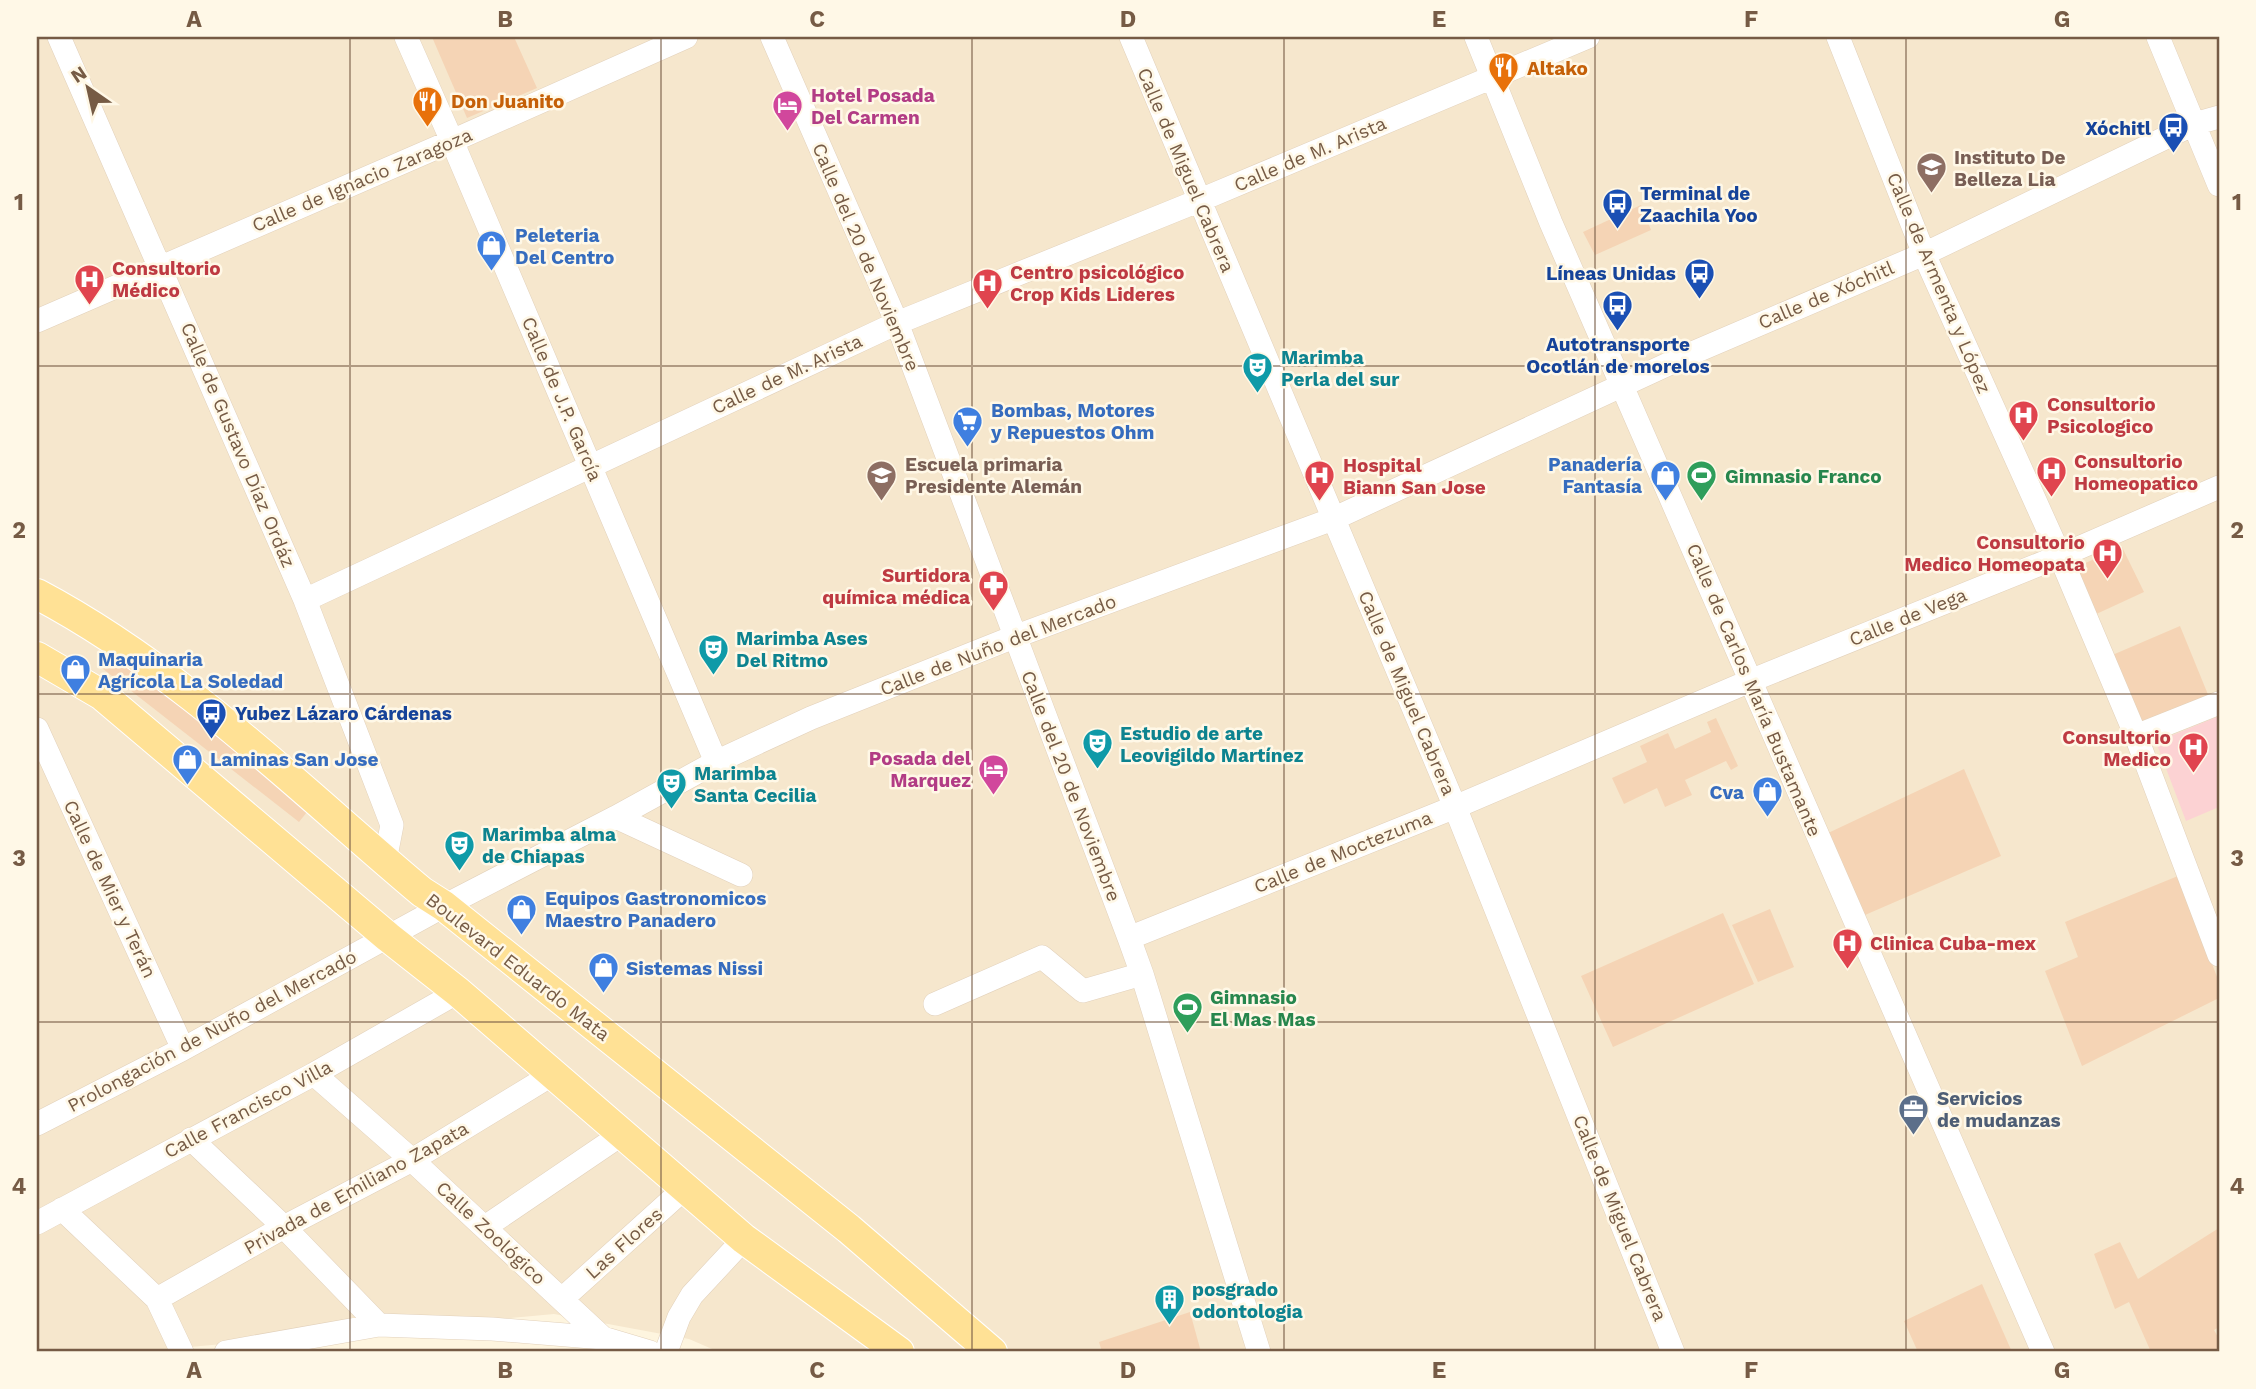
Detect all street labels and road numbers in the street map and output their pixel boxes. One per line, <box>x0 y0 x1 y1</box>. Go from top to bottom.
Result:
street label: Calle de Miguel Cabrera <box>1132 64 1240 276</box>
street label: Calle de M. Arista <box>1230 111 1390 196</box>
street label: Calle de Ignacio Zaragoza <box>248 123 476 237</box>
street label: Calle del 20 de Noviembre <box>807 139 925 375</box>
street label: Calle de Armenta y López <box>1882 169 1996 397</box>
street label: Calle de Xóchitl <box>1755 256 1898 334</box>
street label: Calle de J.P. García <box>517 313 607 485</box>
street label: Calle de Gustavo Díaz Ordáz <box>176 319 300 571</box>
street label: Calle de M. Arista <box>708 329 866 419</box>
street label: Calle de Carlos María Bustamante <box>1682 540 1826 840</box>
street label: Calle de Vega <box>1846 583 1970 651</box>
street label: Calle de Miguel Cabrera <box>1353 587 1461 799</box>
street label: Calle de Nuño del Mercado <box>877 589 1119 701</box>
street label: Calle del 20 de Noviembre <box>1016 667 1126 905</box>
street label: Calle de Mier y Terán <box>59 796 161 982</box>
street label: Calle de Moctezuma <box>1251 806 1436 898</box>
street label: Boulevard Eduardo Mata <box>422 888 615 1046</box>
street label: Prolongación de Nuño del Mercado <box>64 945 360 1117</box>
street label: Calle Francisco Villa <box>160 1055 336 1163</box>
street label: Calle de Miguel Cabrera <box>1568 1112 1672 1325</box>
street label: Privada de Emiliano Zapata <box>240 1116 472 1259</box>
street label: Calle Zoológico <box>431 1176 551 1290</box>
street label: Las Flores <box>581 1202 667 1284</box>

